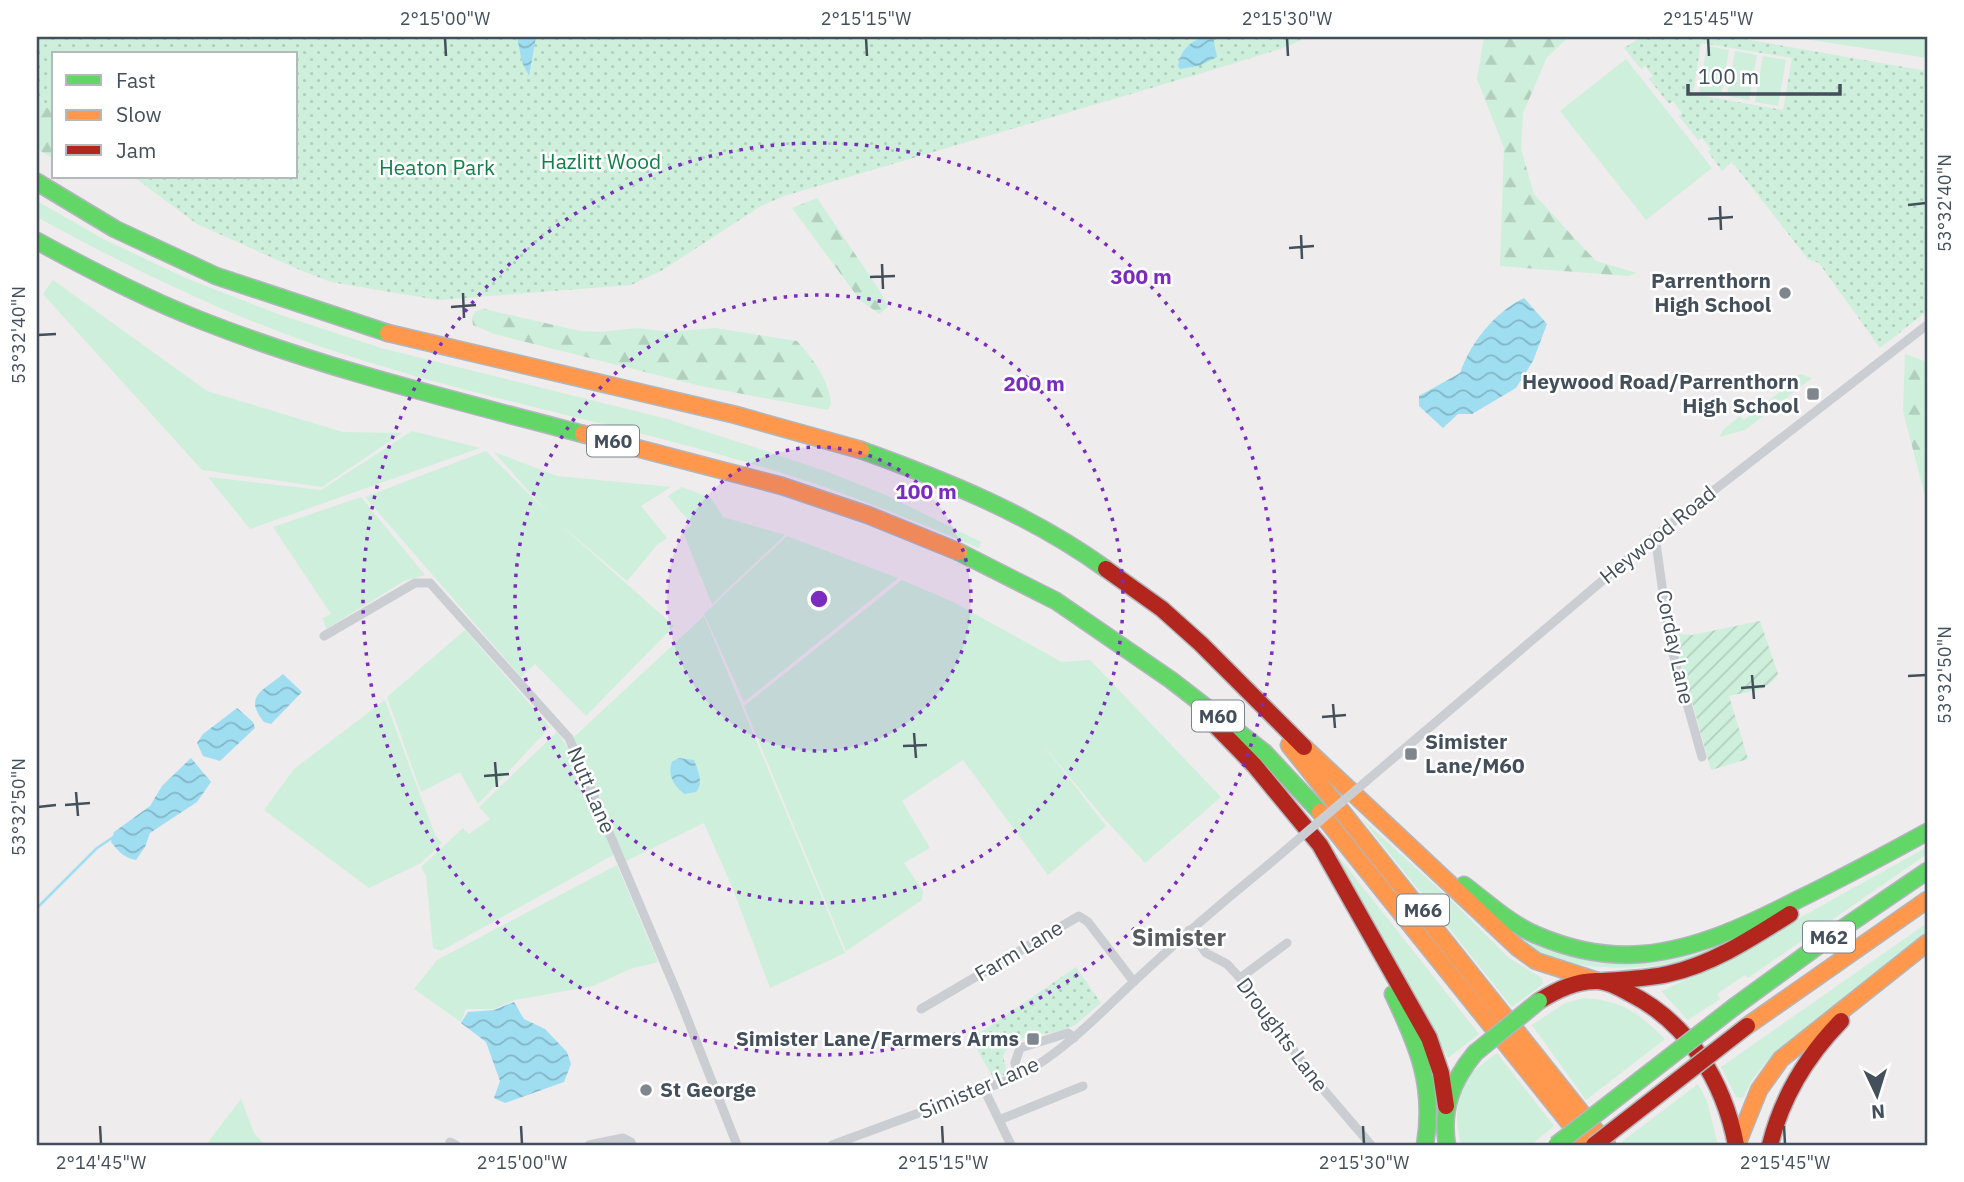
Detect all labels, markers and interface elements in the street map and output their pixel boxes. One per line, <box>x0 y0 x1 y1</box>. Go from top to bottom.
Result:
text: 2°15'00"W <box>400 7 490 30</box>
text: 2°15'15"W <box>821 7 911 30</box>
text: 2°15'30"W <box>1242 7 1332 30</box>
text: 2°15'45"W <box>1663 7 1753 30</box>
legend <box>52 52 298 178</box>
scale bar <box>1688 52 1840 96</box>
text: 100 m <box>1698 62 1759 90</box>
text: Fast <box>116 66 156 94</box>
text: Slow <box>116 100 162 128</box>
text: Jam <box>116 136 156 164</box>
park label: Hazlitt Wood <box>541 147 661 175</box>
park label: Heaton Park <box>379 153 495 181</box>
text: 53°32'40"N <box>1933 154 1956 252</box>
text: 300 m <box>1110 262 1172 290</box>
place label: Parrenthorn High School <box>1651 266 1771 318</box>
marker: Parrenthorn High School <box>1777 285 1793 301</box>
text: 53°32'40"N <box>7 286 30 384</box>
place label: Heywood Road/Parrenthorn High School <box>1522 367 1799 419</box>
text: 200 m <box>1003 369 1065 397</box>
marker: Heywood Road/Parrenthorn High School <box>1805 386 1821 402</box>
road number: M60 <box>587 426 639 456</box>
text: 100 m <box>895 477 957 505</box>
street label: Heywood Road <box>1593 479 1721 590</box>
centre of rings <box>807 587 831 611</box>
street label: Corday Lane <box>1650 587 1702 707</box>
text: 53°32'50"N <box>1933 626 1956 724</box>
road number: M60 <box>1192 701 1244 732</box>
place label: Simister Lane/M60 <box>1425 727 1525 779</box>
street label: Nutt Lane <box>561 742 623 837</box>
marker: Simister Lane/M60 <box>1403 746 1419 762</box>
text: 53°32'50"N <box>7 758 30 856</box>
road number: M66 <box>1397 894 1449 926</box>
street label: Farm Lane <box>969 913 1068 987</box>
district label: Simister <box>1132 921 1226 953</box>
road number: M62 <box>1803 922 1855 953</box>
street label: Droughts Lane <box>1231 972 1335 1097</box>
place label: Simister Lane/Farmers Arms <box>736 1024 1019 1052</box>
marker: Simister Lane/Farmers Arms <box>1025 1031 1041 1047</box>
street label: Simister Lane <box>914 1049 1043 1125</box>
north arrow <box>1842 1060 1912 1130</box>
place label: St George <box>660 1075 756 1103</box>
marker: St George <box>638 1082 654 1098</box>
text: N <box>1870 1100 1886 1124</box>
text: 2°14'45"W <box>56 1151 146 1174</box>
text: 2°15'00"W <box>477 1151 567 1174</box>
text: 2°15'15"W <box>898 1151 988 1174</box>
text: 2°15'30"W <box>1319 1151 1409 1174</box>
text: 2°15'45"W <box>1740 1151 1830 1174</box>

